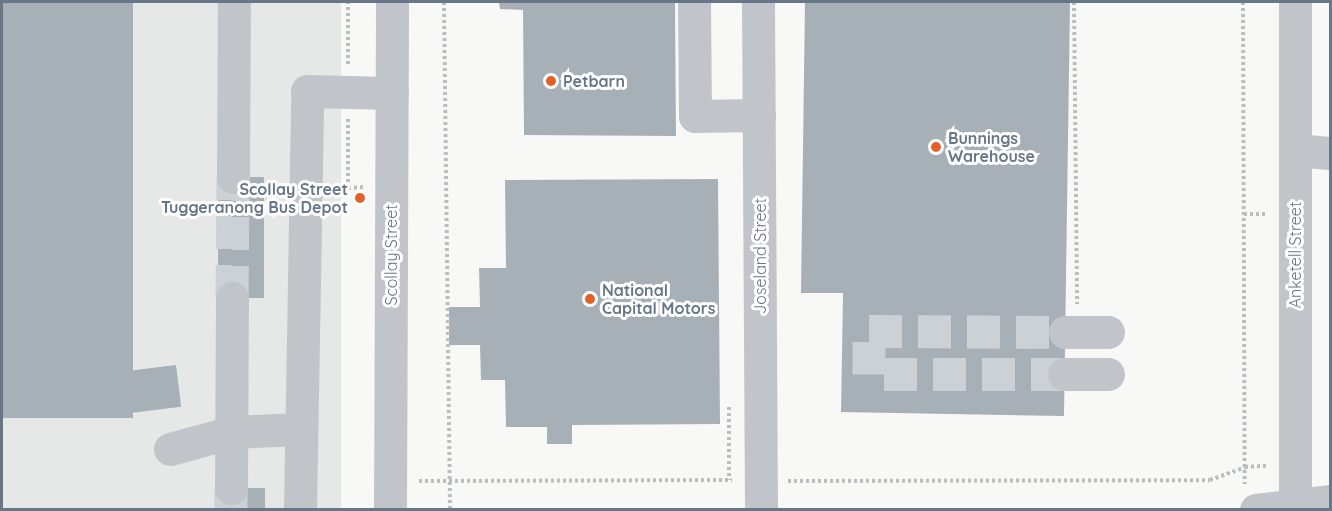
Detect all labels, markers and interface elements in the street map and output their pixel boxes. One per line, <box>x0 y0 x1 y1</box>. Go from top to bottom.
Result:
place label: Petbarn <box>563 71 625 91</box>
marker: Petbarn <box>544 74 558 88</box>
place label: Bunnings Warehouse <box>948 128 1035 166</box>
marker: Bunnings Warehouse <box>929 140 943 154</box>
place label: Scollay Street Tuggeranong Bus Depot <box>161 179 348 217</box>
marker: Scollay Street Tuggeranong Bus Depot <box>353 191 367 205</box>
street label: Joseland Street <box>750 198 770 314</box>
street label: Anketell Street <box>1285 202 1305 308</box>
street label: Scollay Street <box>381 204 401 306</box>
place label: National Capital Motors <box>602 280 715 318</box>
marker: National Capital Motors <box>583 292 597 306</box>

